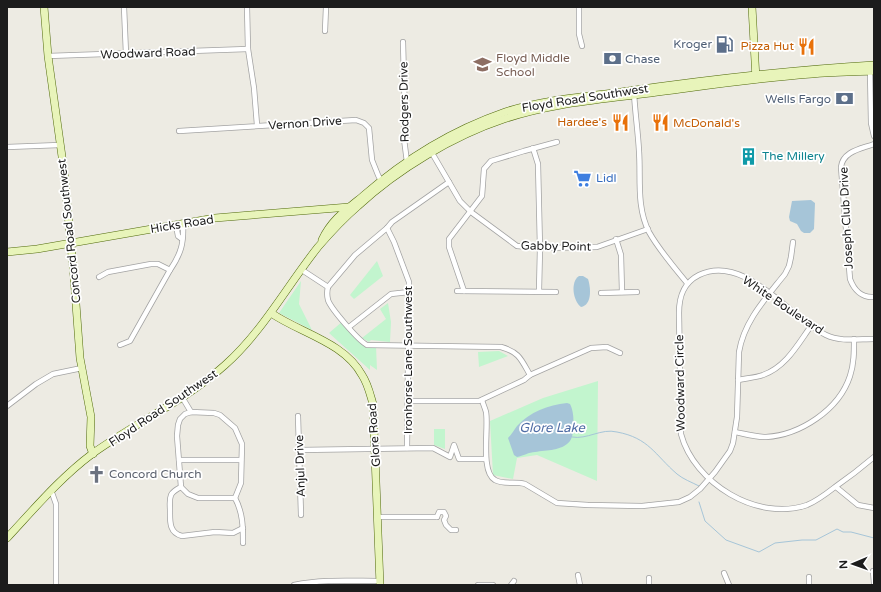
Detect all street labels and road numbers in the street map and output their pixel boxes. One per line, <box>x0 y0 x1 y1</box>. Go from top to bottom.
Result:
street label: Woodward Road <box>100 44 196 62</box>
street label: Rodgers Drive <box>396 61 412 143</box>
street label: Floyd Road Southwest <box>521 81 650 115</box>
street label: Vernon Drive <box>268 113 342 133</box>
street label: Concord Road Southwest <box>54 158 84 304</box>
street label: Joseph Club Drive <box>836 166 856 269</box>
street label: Hicks Road <box>149 212 215 236</box>
street label: Gabby Point <box>521 238 592 254</box>
street label: White Boulevard <box>740 273 826 337</box>
street label: Ironhorse Lane Southwest <box>401 285 415 434</box>
street label: Woodward Circle <box>672 334 688 432</box>
street label: Floyd Road Southwest <box>106 366 220 450</box>
street label: Glore Road <box>365 403 383 467</box>
street label: Anjul Drive <box>292 434 308 497</box>

